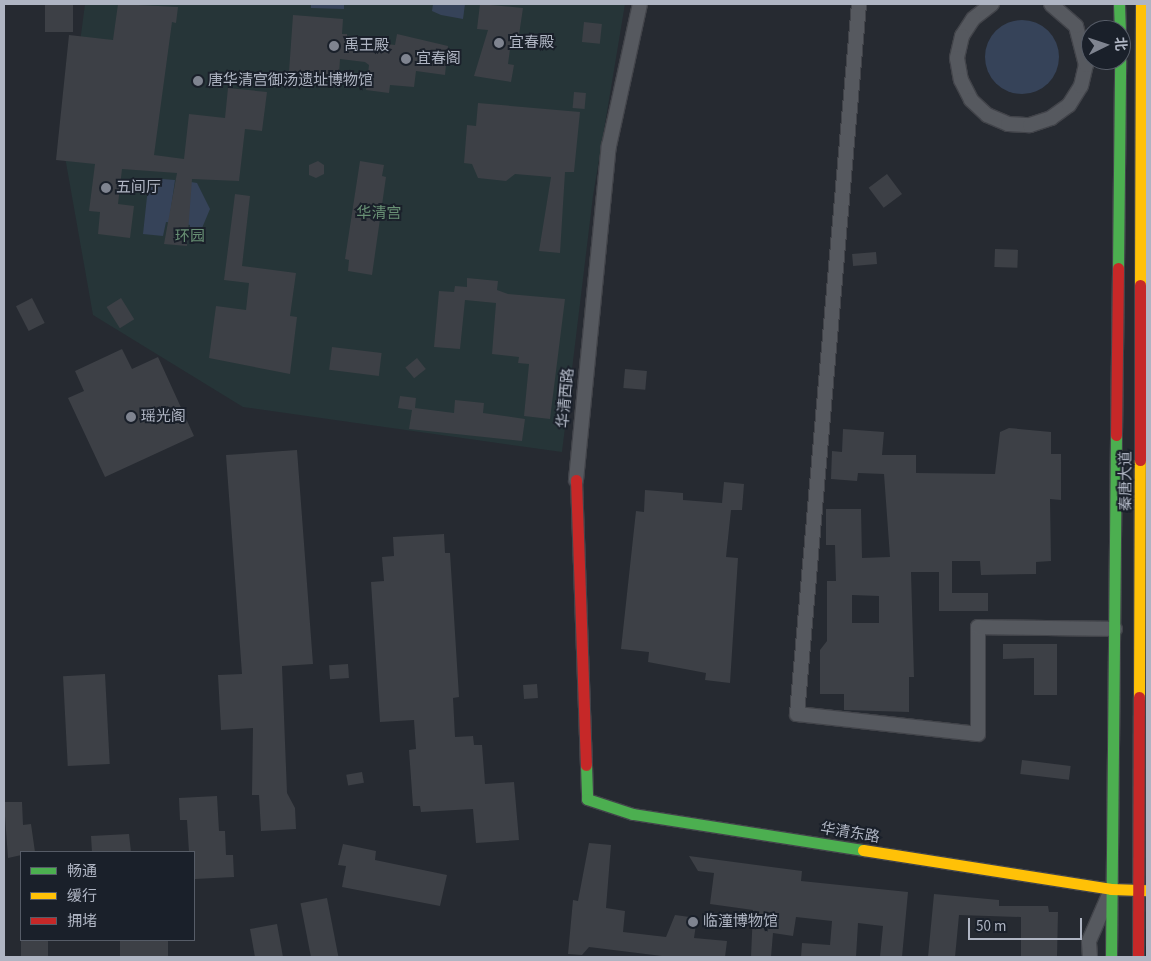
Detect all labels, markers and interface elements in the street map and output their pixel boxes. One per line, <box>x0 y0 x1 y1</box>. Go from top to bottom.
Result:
north arrow <box>1081 20 1131 70</box>
place label: 宜春殿 <box>509 34 554 52</box>
text: 北 <box>1110 36 1130 52</box>
place label: 禹王殿 <box>344 37 389 55</box>
marker: 宜春殿 <box>493 37 505 49</box>
marker: 禹王殿 <box>328 40 340 52</box>
place label: 宜春阁 <box>416 50 461 68</box>
marker: 宜春阁 <box>400 53 412 65</box>
place label: 唐华清宫御汤遗址博物馆 <box>208 72 373 90</box>
marker: 唐华清宫御汤遗址博物馆 <box>192 75 204 87</box>
place label: 五间厅 <box>116 179 161 197</box>
marker: 五间厅 <box>100 182 112 194</box>
park label: 华清宫 <box>357 205 401 223</box>
park label: 环园 <box>175 228 205 246</box>
street label: 华清西路 <box>554 367 578 429</box>
place label: 瑶光阁 <box>141 408 186 426</box>
marker: 瑶光阁 <box>125 411 137 423</box>
street label: 秦唐大道 <box>1117 451 1135 511</box>
street label: 华清东路 <box>819 819 881 847</box>
legend <box>20 851 195 941</box>
text: 畅通 <box>67 861 97 882</box>
text: 缓行 <box>67 886 97 907</box>
scale bar <box>971 908 1085 940</box>
text: 拥堵 <box>67 911 97 932</box>
place label: 临潼博物馆 <box>703 913 778 931</box>
marker: 临潼博物馆 <box>687 916 699 928</box>
text: 50 m <box>976 916 1006 937</box>

